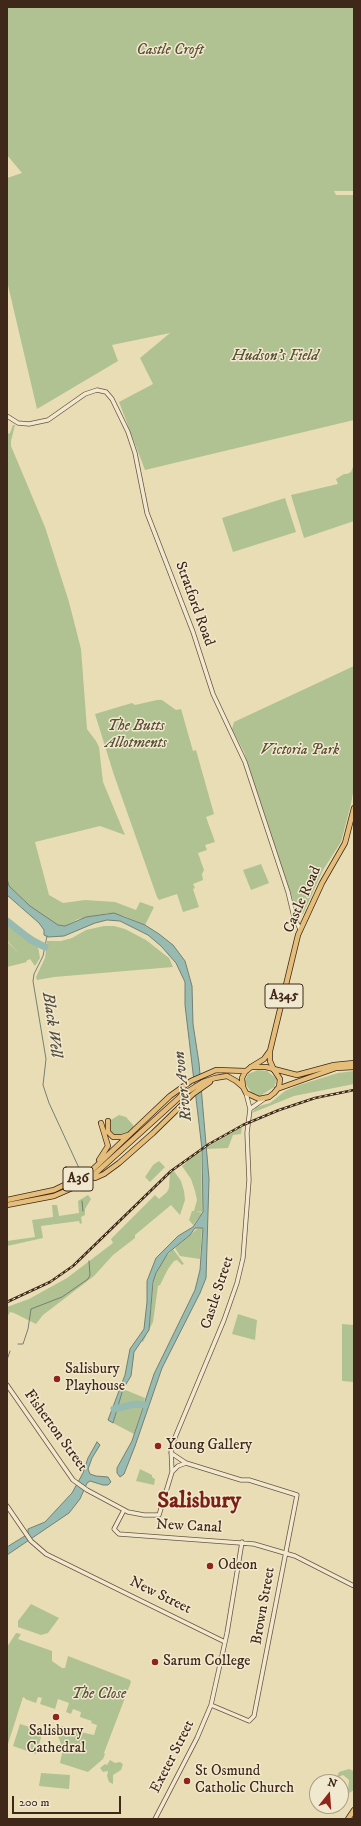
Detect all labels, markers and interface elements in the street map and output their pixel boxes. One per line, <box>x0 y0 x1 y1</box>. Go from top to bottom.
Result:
park label: Castle Croft <box>136 42 204 60</box>
park label: Hudson's Field <box>232 348 318 366</box>
street label: Stratford Road <box>170 559 218 649</box>
park label: The Butts Allotments <box>105 718 167 753</box>
park label: Victoria Park <box>261 742 339 760</box>
street label: Castle Road <box>280 864 326 936</box>
road number: A345 <box>265 984 303 1008</box>
water label: Black Well <box>37 991 65 1059</box>
water label: River Avon <box>171 1050 197 1122</box>
road number: A36 <box>63 1167 93 1191</box>
street label: Castle Street <box>198 1254 238 1332</box>
place label: Salisbury Playhouse <box>65 1361 125 1396</box>
marker: Salisbury Playhouse <box>52 1374 62 1384</box>
street label: Fisherton Street <box>19 1387 91 1475</box>
place label: Young Gallery <box>166 1437 252 1455</box>
marker: Young Gallery <box>153 1441 163 1451</box>
district label: Salisbury <box>157 1488 241 1516</box>
street label: New Canal <box>156 1516 222 1538</box>
place label: Odeon <box>218 1557 257 1575</box>
marker: Odeon <box>205 1561 215 1571</box>
street label: Brown Street <box>248 1566 280 1646</box>
street label: New Street <box>126 1573 194 1619</box>
place label: Sarum College <box>163 1653 250 1671</box>
marker: Sarum College <box>150 1657 160 1667</box>
park label: The Close <box>72 1686 126 1704</box>
marker: Salisbury Cathedral <box>51 1712 61 1722</box>
street label: Exeter Street <box>147 1718 199 1796</box>
place label: Salisbury Cathedral <box>26 1723 86 1758</box>
place label: St Osmund Catholic Church <box>195 1763 294 1798</box>
north arrow <box>309 1774 349 1814</box>
text: N <box>326 1775 339 1791</box>
marker: St Osmund Catholic Church <box>182 1776 192 1786</box>
scale bar <box>14 1788 123 1814</box>
text: 200 m <box>19 1795 49 1810</box>

